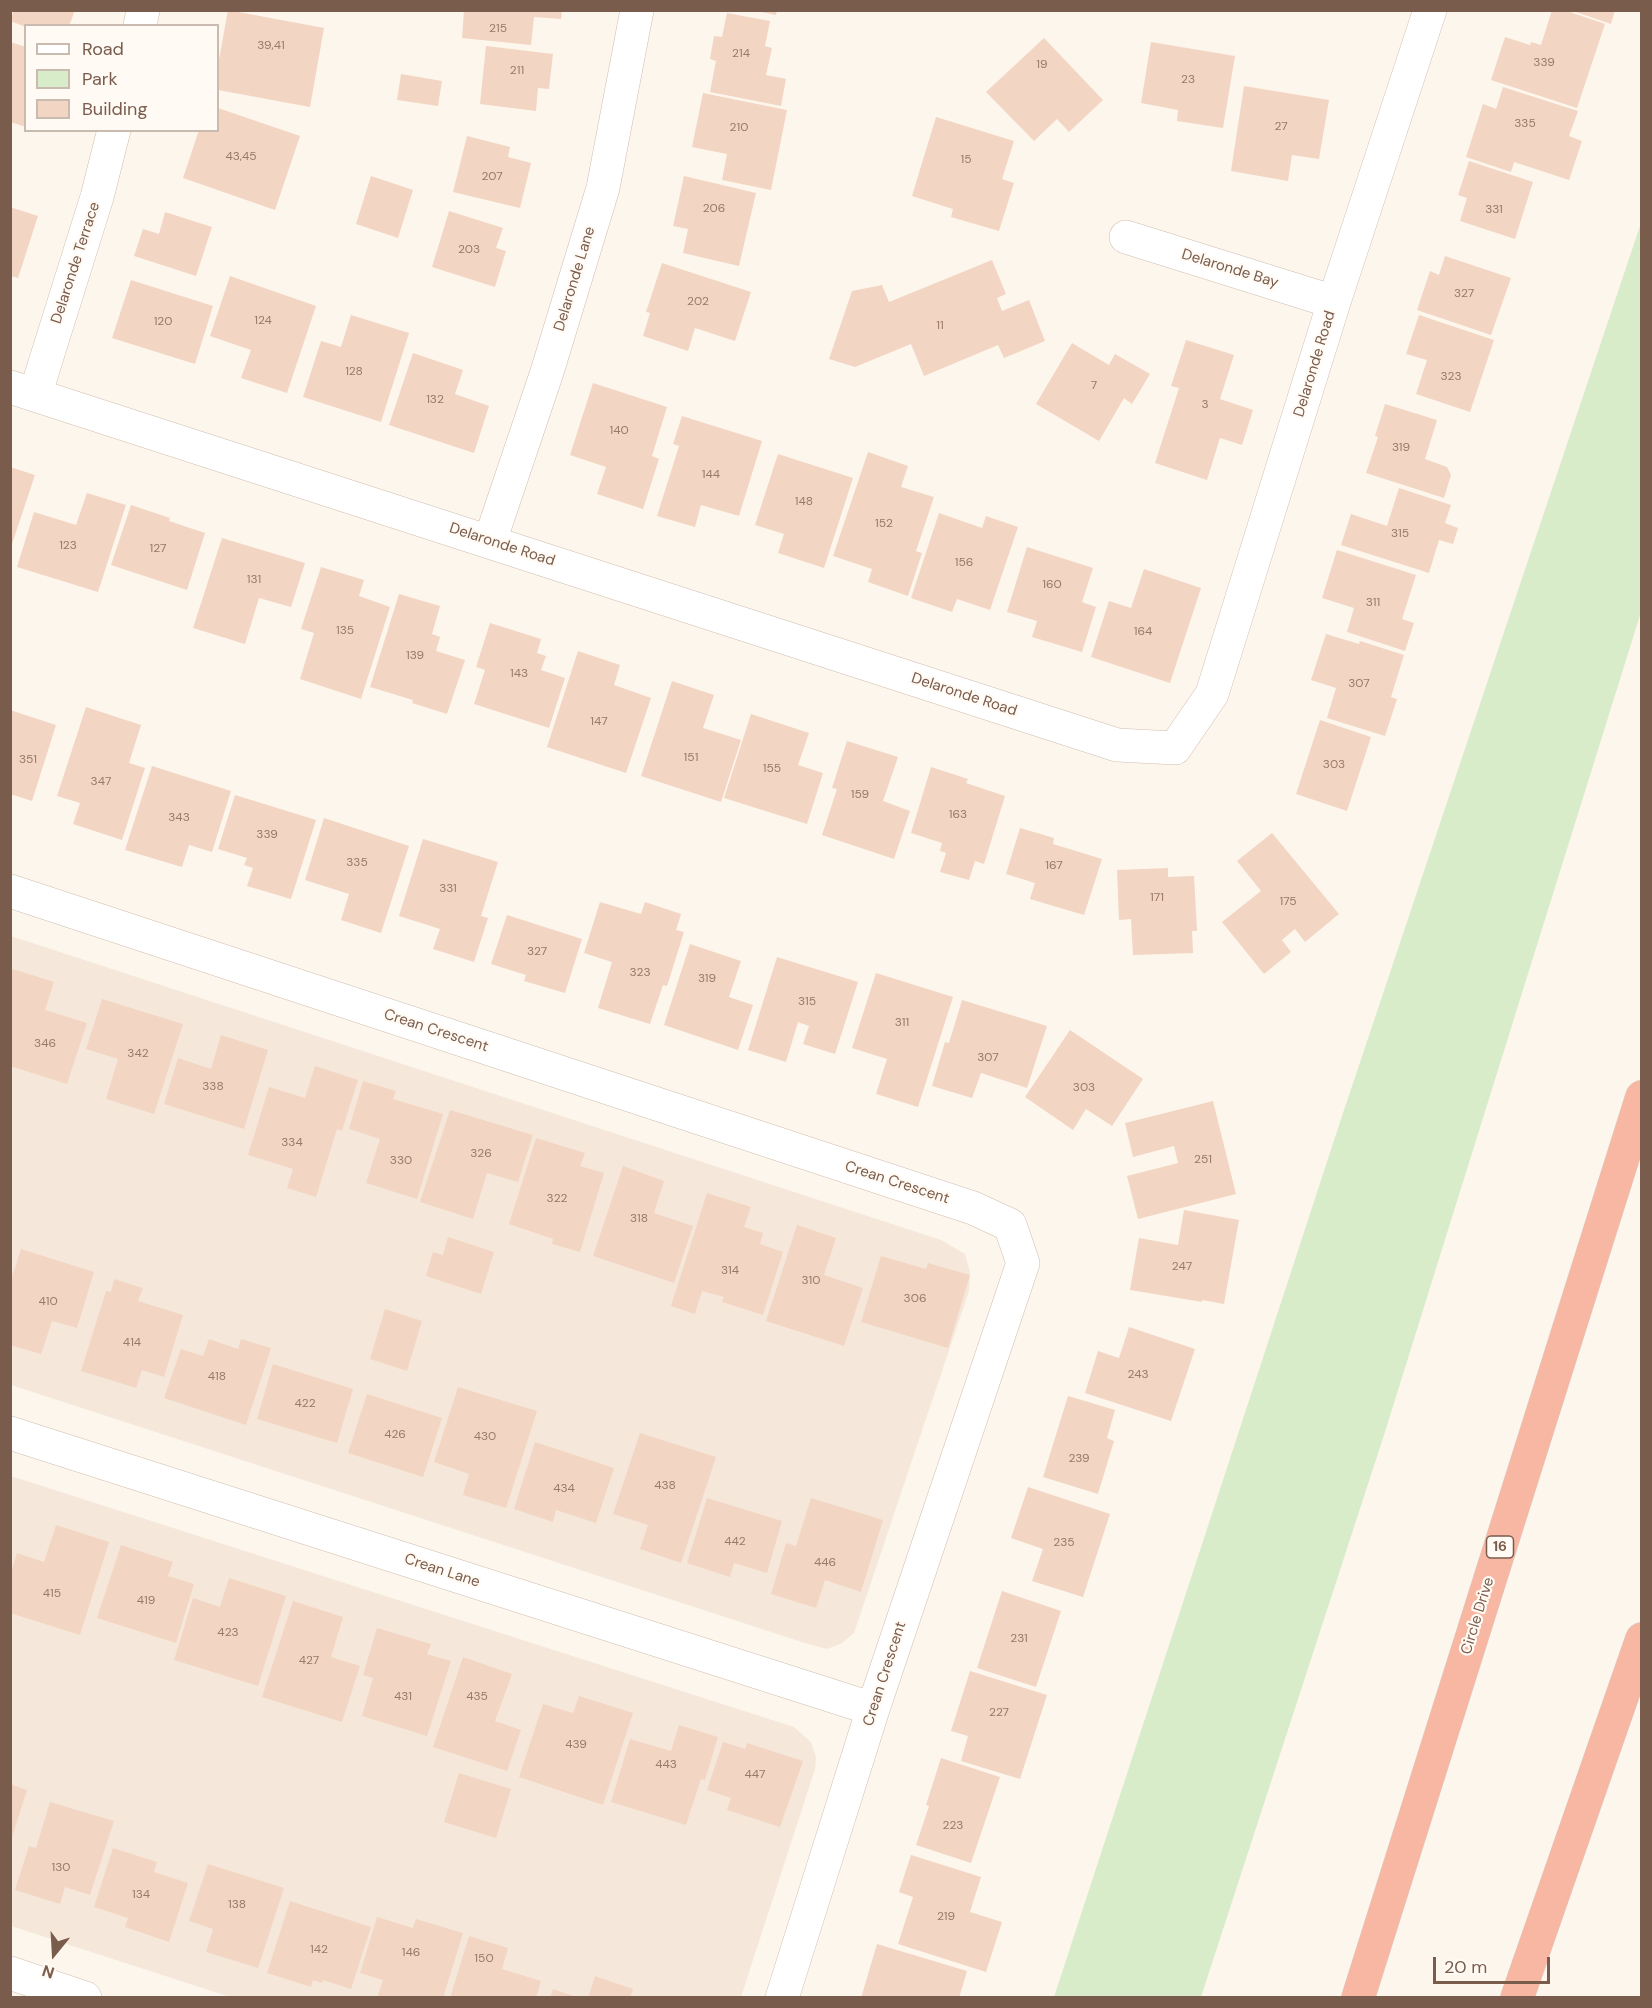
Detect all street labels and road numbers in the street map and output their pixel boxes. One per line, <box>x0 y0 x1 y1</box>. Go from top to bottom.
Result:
street label: Delaronde Terrace <box>48 200 104 326</box>
street label: Delaronde Lane <box>551 225 599 333</box>
street label: Delaronde Bay <box>1179 246 1281 292</box>
street label: Delaronde Road <box>1290 309 1340 419</box>
street label: Delaronde Road <box>447 519 557 571</box>
street label: Delaronde Road <box>909 669 1019 721</box>
street label: Crean Crescent <box>381 1006 491 1056</box>
street label: Crean Crescent <box>842 1158 952 1208</box>
road number: 16 <box>1486 1536 1514 1558</box>
street label: Crean Lane <box>402 1550 482 1592</box>
street label: Circle Drive <box>1458 1575 1498 1657</box>
street label: Crean Crescent <box>860 1619 910 1729</box>

